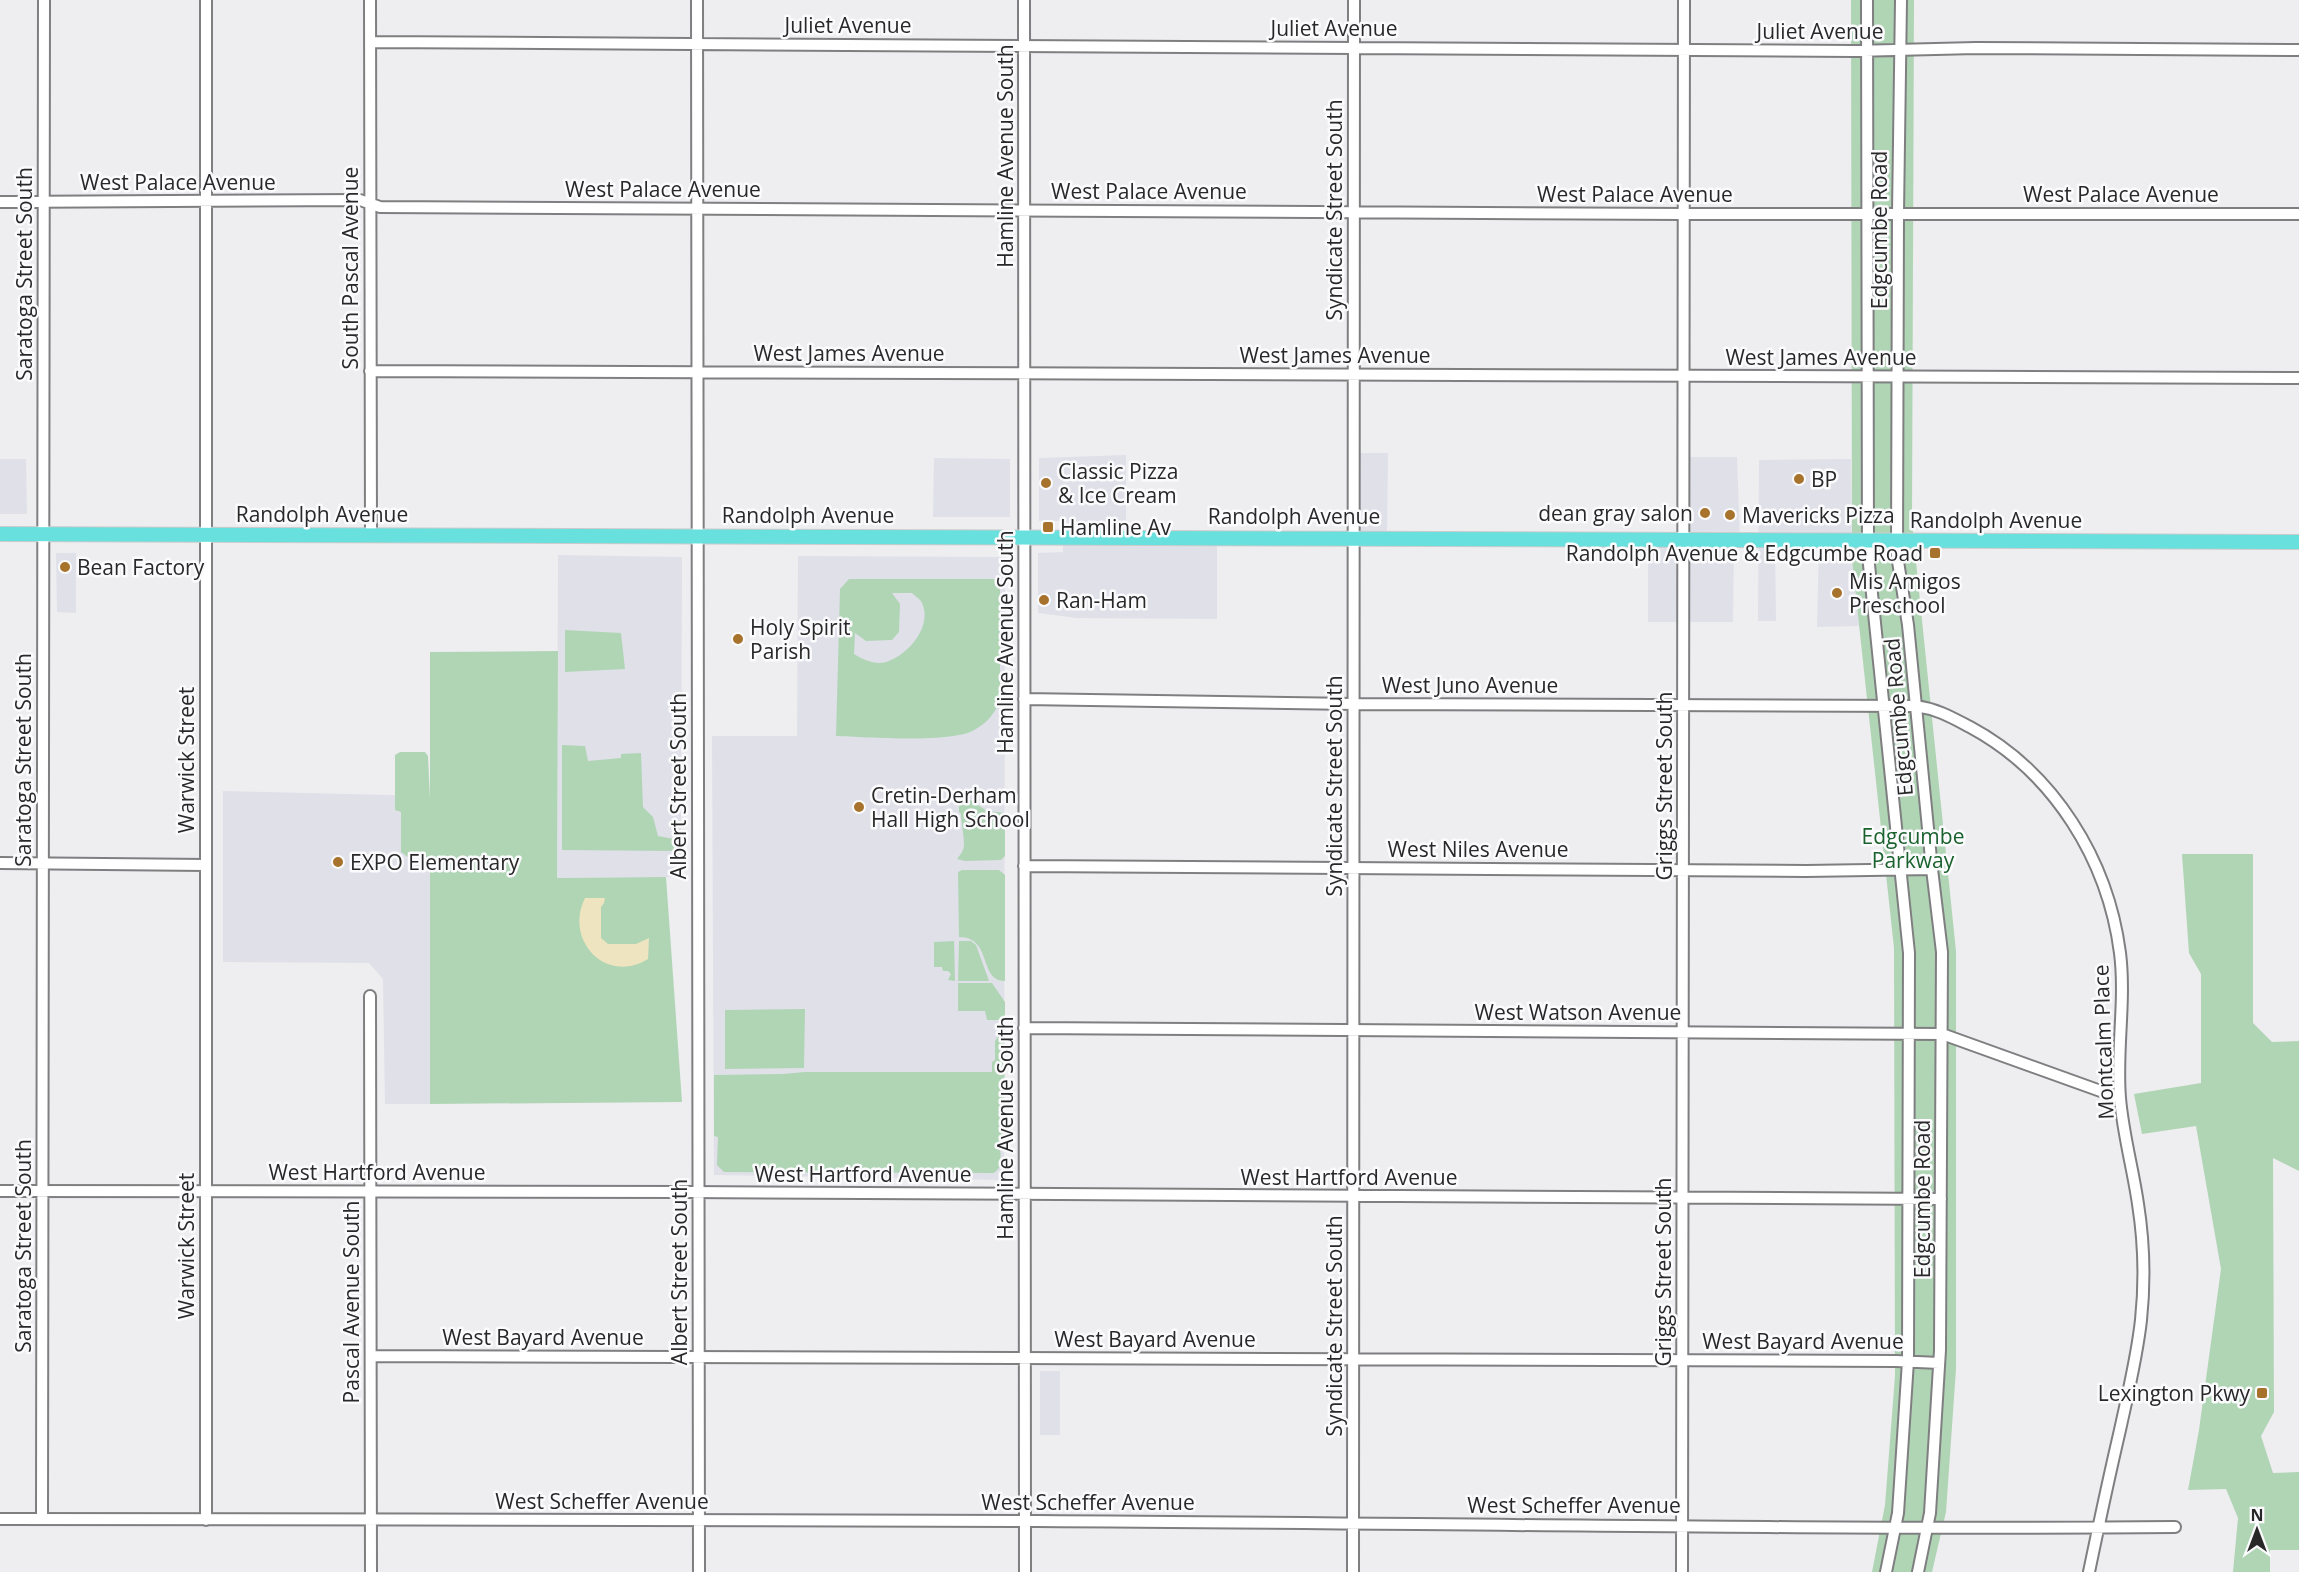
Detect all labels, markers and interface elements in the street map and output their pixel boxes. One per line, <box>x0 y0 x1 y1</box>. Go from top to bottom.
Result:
street label: Juliet Avenue <box>783 11 911 39</box>
street label: Juliet Avenue <box>1269 14 1397 42</box>
street label: Juliet Avenue <box>1755 17 1883 45</box>
street label: Hamline Avenue South <box>991 44 1019 268</box>
street label: Syndicate Street South <box>1320 99 1348 321</box>
street label: Edgcumbe Road <box>1865 151 1893 309</box>
street label: Saratoga Street South <box>10 167 38 381</box>
street label: South Pascal Avenue <box>336 167 364 369</box>
street label: West Palace Avenue <box>80 168 276 196</box>
street label: West Palace Avenue <box>565 175 761 203</box>
street label: West Palace Avenue <box>1051 177 1247 205</box>
street label: West Palace Avenue <box>1537 180 1733 208</box>
street label: West Palace Avenue <box>2023 180 2219 208</box>
street label: West James Avenue <box>753 339 945 367</box>
street label: West James Avenue <box>1239 341 1431 369</box>
street label: West James Avenue <box>1725 343 1917 371</box>
place label: Classic Pizza & Ice Cream <box>1058 457 1178 509</box>
place label: BP <box>1811 465 1837 493</box>
marker: BP <box>1792 472 1806 486</box>
marker: Classic Pizza & Ice Cream <box>1039 476 1053 490</box>
place label: dean gray salon <box>1538 499 1693 527</box>
street label: Randolph Avenue <box>236 500 408 528</box>
street label: Randolph Avenue <box>722 501 894 529</box>
place label: Mavericks Pizza <box>1742 501 1895 529</box>
street label: Randolph Avenue <box>1208 502 1380 530</box>
marker: dean gray salon <box>1698 506 1712 520</box>
street label: Randolph Avenue <box>1910 506 2082 534</box>
marker: Mavericks Pizza <box>1723 508 1737 522</box>
place label: Hamline Av <box>1060 513 1172 541</box>
marker: Hamline Av <box>1041 520 1055 534</box>
street label: Hamline Avenue South <box>991 530 1019 754</box>
place label: Randolph Avenue & Edgcumbe Road <box>1566 539 1923 567</box>
marker: Randolph Avenue & Edgcumbe Road <box>1928 546 1942 560</box>
place label: Bean Factory <box>77 553 205 581</box>
marker: Bean Factory <box>58 560 72 574</box>
place label: Mis Amigos Preschool <box>1849 567 1961 619</box>
place label: Ran-Ham <box>1056 586 1147 614</box>
marker: Mis Amigos Preschool <box>1830 586 1844 600</box>
marker: Ran-Ham <box>1037 593 1051 607</box>
place label: Holy Spirit Parish <box>750 613 850 665</box>
marker: Holy Spirit Parish <box>731 632 745 646</box>
street label: Edgcumbe Road <box>1877 637 1919 797</box>
street label: Saratoga Street South <box>9 653 37 867</box>
street label: West Juno Avenue <box>1382 671 1558 699</box>
street label: Syndicate Street South <box>1320 675 1348 897</box>
street label: Warwick Street <box>172 687 200 833</box>
street label: Griggs Street South <box>1650 692 1678 880</box>
street label: Albert Street South <box>664 693 692 879</box>
place label: Cretin-Derham Hall High School <box>871 781 1030 833</box>
marker: Cretin-Derham Hall High School <box>852 800 866 814</box>
park label: Edgcumbe Parkway <box>1862 822 1964 874</box>
street label: West Niles Avenue <box>1388 835 1568 863</box>
place label: EXPO Elementary <box>350 848 520 876</box>
marker: EXPO Elementary <box>331 855 345 869</box>
street label: Montcalm Place <box>2086 964 2120 1120</box>
street label: West Watson Avenue <box>1475 998 1681 1026</box>
street label: Hamline Avenue South <box>991 1016 1019 1240</box>
street label: Edgcumbe Road <box>1908 1120 1936 1278</box>
street label: Saratoga Street South <box>9 1139 37 1353</box>
street label: West Hartford Avenue <box>268 1158 486 1186</box>
street label: West Hartford Avenue <box>754 1160 972 1188</box>
street label: West Hartford Avenue <box>1240 1163 1458 1191</box>
street label: Warwick Street <box>172 1173 200 1319</box>
street label: Griggs Street South <box>1649 1178 1677 1366</box>
street label: Albert Street South <box>665 1179 693 1365</box>
street label: Pascal Avenue South <box>337 1201 365 1403</box>
street label: Syndicate Street South <box>1320 1215 1348 1437</box>
street label: West Bayard Avenue <box>442 1323 644 1351</box>
street label: West Bayard Avenue <box>1054 1325 1256 1353</box>
street label: West Bayard Avenue <box>1702 1327 1904 1355</box>
place label: Lexington Pkwy <box>2098 1379 2250 1407</box>
marker: Lexington Pkwy <box>2255 1386 2269 1400</box>
street label: West Scheffer Avenue <box>495 1487 709 1515</box>
street label: West Scheffer Avenue <box>981 1488 1195 1516</box>
street label: West Scheffer Avenue <box>1467 1491 1681 1519</box>
north arrow <box>2227 1500 2287 1560</box>
text: N <box>2250 1504 2264 1526</box>

